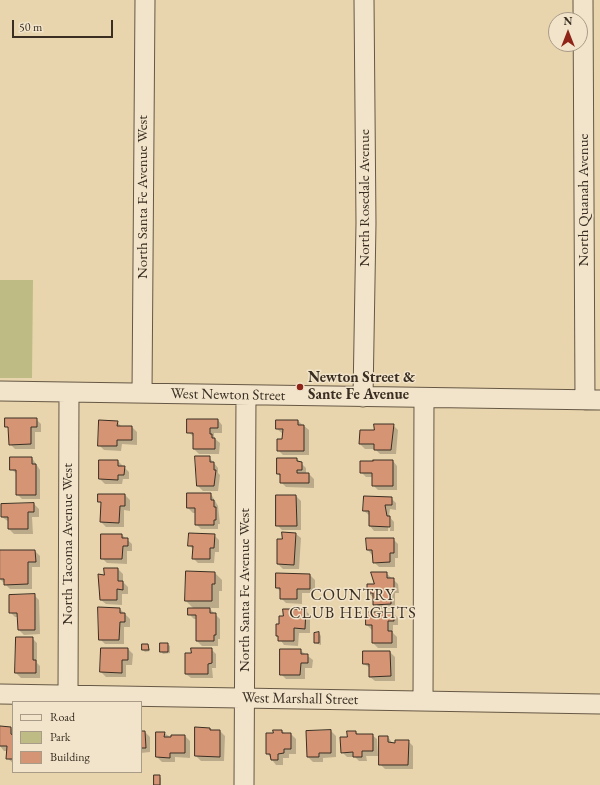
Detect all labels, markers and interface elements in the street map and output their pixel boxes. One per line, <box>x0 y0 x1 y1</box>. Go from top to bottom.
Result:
scale bar <box>14 12 115 38</box>
north arrow <box>548 12 588 52</box>
text: N <box>564 14 572 28</box>
text: 50 m <box>19 19 42 35</box>
street label: North Santa Fe Avenue West <box>134 115 152 279</box>
street label: North Rosedale Avenue <box>356 129 374 267</box>
street label: North Quanah Avenue <box>575 134 593 266</box>
place label: Newton Street & Sante Fe Avenue <box>308 369 415 404</box>
marker: Newton Street & Sante Fe Avenue <box>295 382 305 392</box>
street label: West Newton Street <box>171 385 285 405</box>
street label: North Tacoma Avenue West <box>59 463 77 625</box>
street label: North Santa Fe Avenue West <box>236 508 254 672</box>
district label: COUNTRY CLUB HEIGHTS <box>289 586 417 624</box>
street label: West Marshall Street <box>242 689 358 709</box>
legend <box>12 701 142 773</box>
text: Road <box>50 709 75 725</box>
text: Park <box>50 729 70 745</box>
text: Building <box>50 749 90 765</box>

